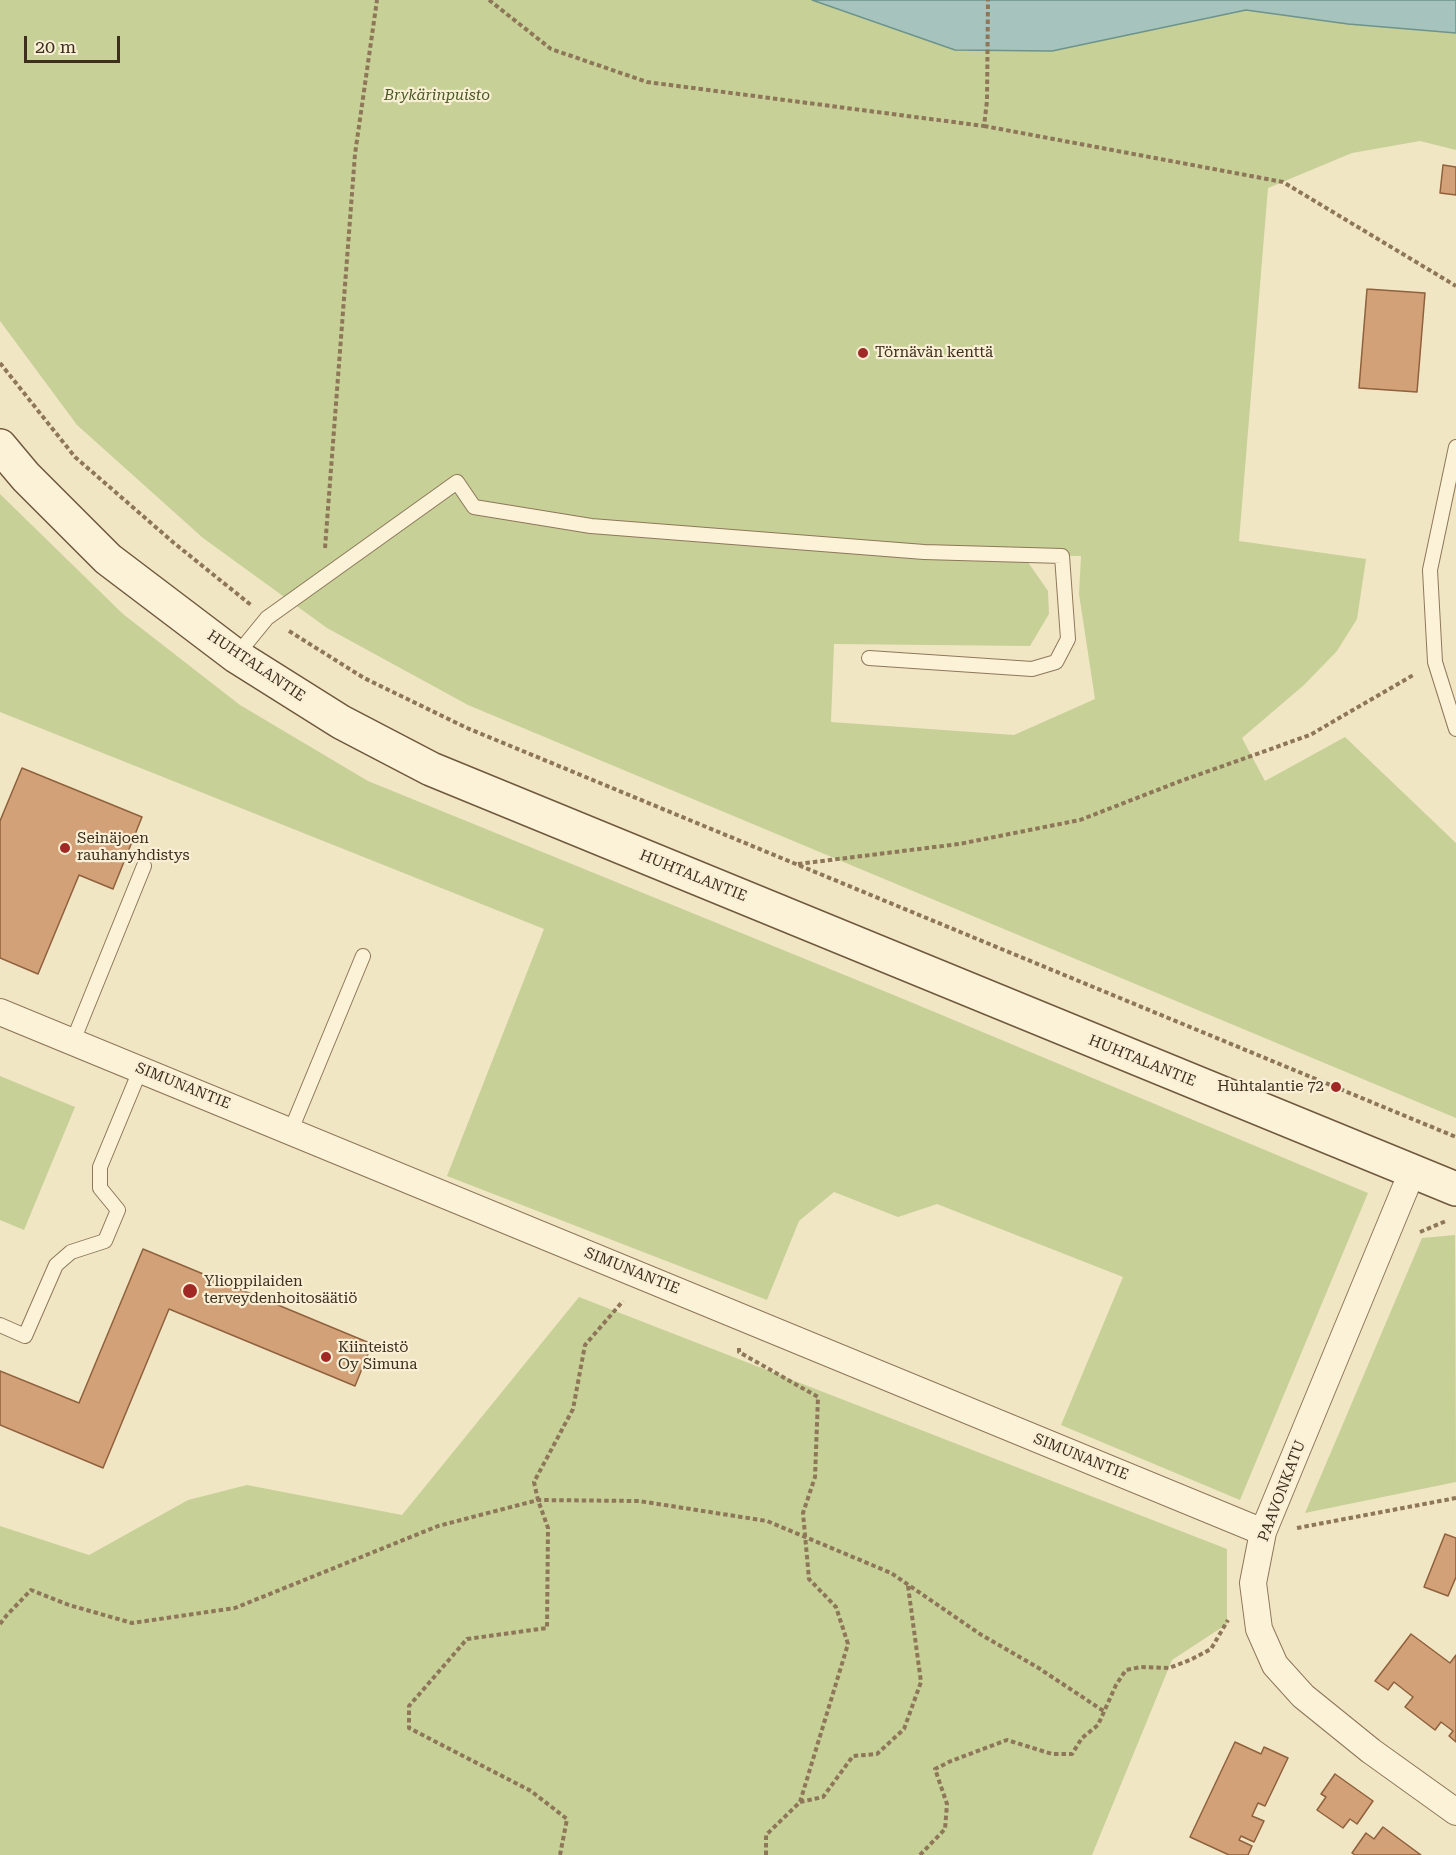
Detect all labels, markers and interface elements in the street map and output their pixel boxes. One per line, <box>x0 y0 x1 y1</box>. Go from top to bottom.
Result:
scale bar <box>27 24 123 62</box>
text: 20 m <box>35 36 76 57</box>
park label: Brykärinpuisto <box>384 87 490 105</box>
place label: Törnävän kenttä <box>875 344 993 362</box>
marker: Törnävän kenttä <box>856 346 870 360</box>
street label: HUHTALANTIE <box>204 627 308 705</box>
place label: Seinäjoen rauhanyhdistys <box>77 830 190 865</box>
marker: Seinäjoen rauhanyhdistys <box>58 841 72 855</box>
street label: HUHTALANTIE <box>637 846 749 906</box>
street label: HUHTALANTIE <box>1086 1031 1198 1091</box>
street label: SIMUNANTIE <box>133 1059 233 1113</box>
place label: Huhtalantie 72 <box>1217 1078 1324 1096</box>
marker: Huhtalantie 72 <box>1329 1080 1343 1094</box>
street label: SIMUNANTIE <box>582 1244 682 1298</box>
place label: Ylioppilaiden terveydenhoitosäätiö <box>204 1273 357 1308</box>
marker: Ylioppilaiden terveydenhoitosäätiö <box>181 1282 199 1300</box>
place label: Kiinteistö Oy Simuna <box>338 1339 417 1374</box>
marker: Kiinteistö Oy Simuna <box>319 1350 333 1364</box>
street label: SIMUNANTIE <box>1031 1430 1131 1484</box>
street label: PAAVONKATU <box>1254 1438 1310 1544</box>

